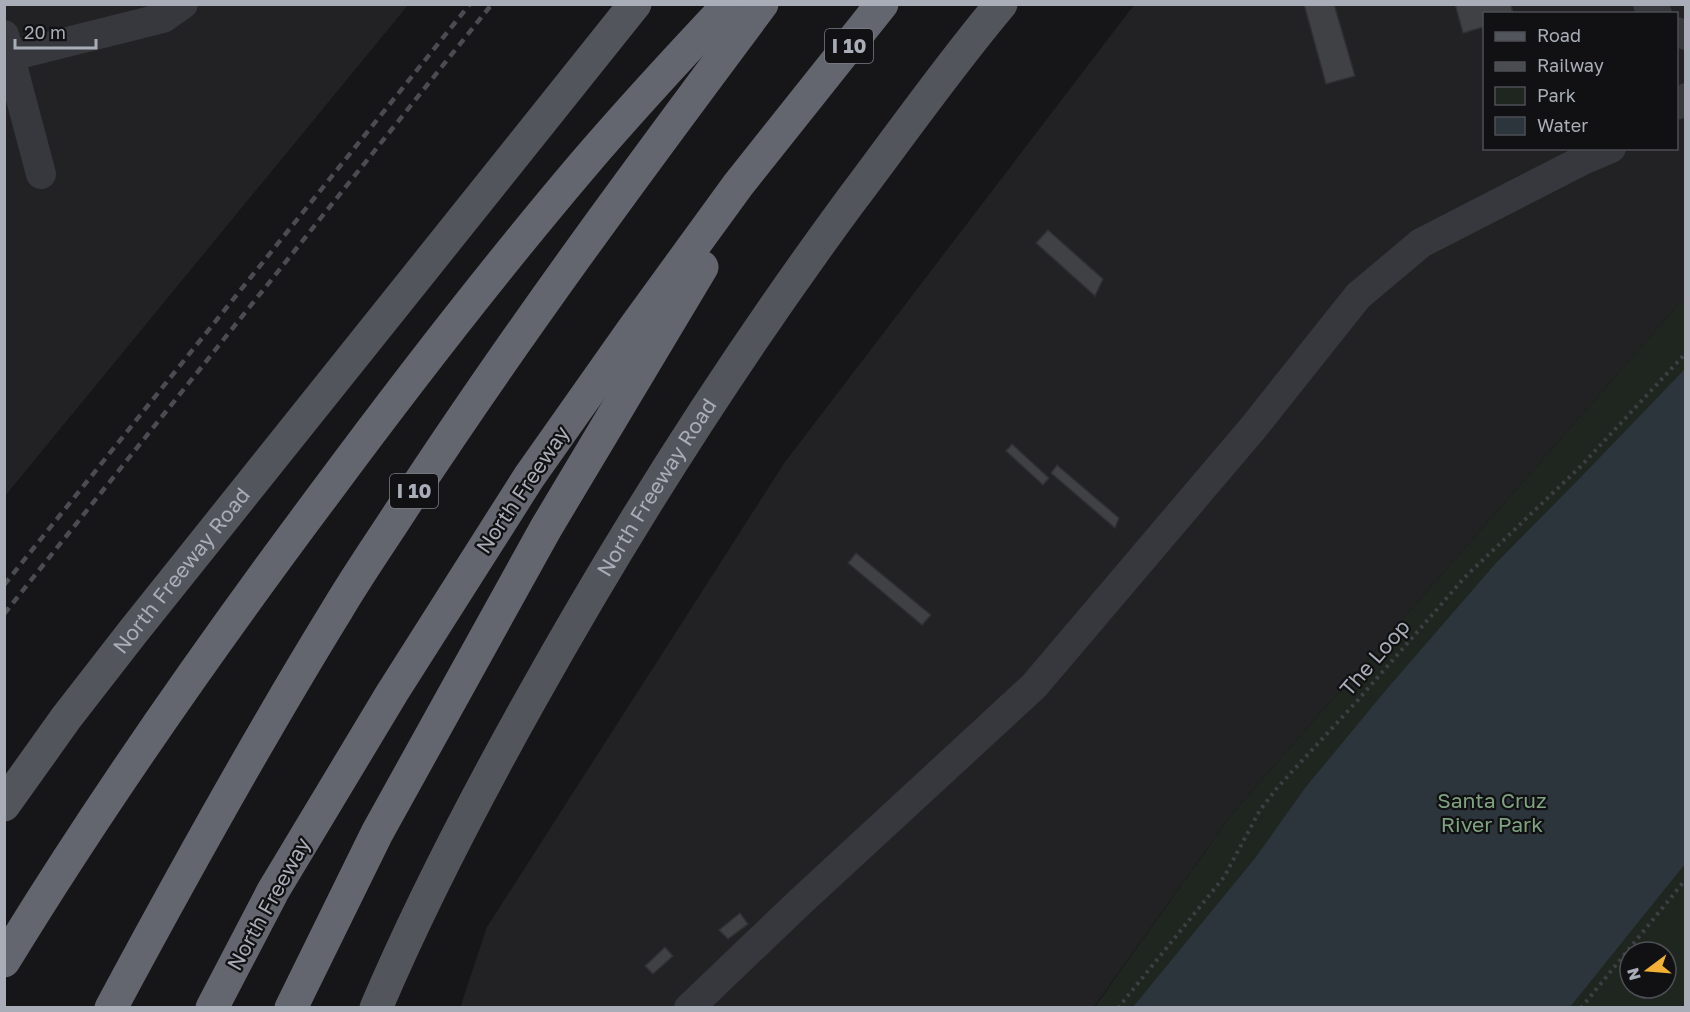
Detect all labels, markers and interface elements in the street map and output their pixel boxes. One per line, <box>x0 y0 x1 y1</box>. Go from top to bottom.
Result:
scale bar <box>15 12 96 50</box>
legend <box>1483 12 1678 150</box>
text: 20 m <box>24 21 66 43</box>
text: Road <box>1537 24 1581 46</box>
road number: I 10 <box>825 29 873 63</box>
text: Railway <box>1537 54 1604 76</box>
text: Park <box>1537 84 1576 106</box>
text: Water <box>1537 114 1588 136</box>
street label: North Freeway Road <box>591 393 722 581</box>
street label: North Freeway <box>470 421 575 558</box>
road number: I 10 <box>390 474 438 508</box>
street label: North Freeway Road <box>107 482 255 658</box>
street label: The Loop <box>1334 614 1415 701</box>
park label: Santa Cruz River Park <box>1437 787 1547 837</box>
street label: North Freeway <box>221 832 316 975</box>
north arrow <box>1618 940 1678 1000</box>
text: N <box>1622 966 1645 983</box>

